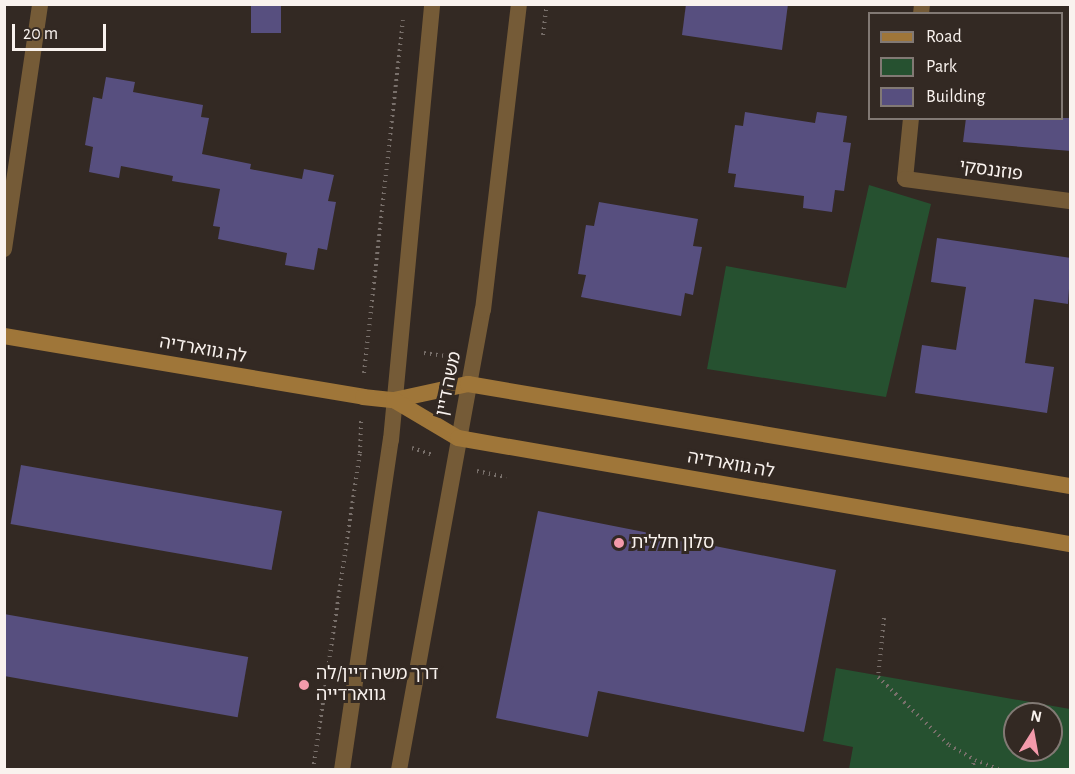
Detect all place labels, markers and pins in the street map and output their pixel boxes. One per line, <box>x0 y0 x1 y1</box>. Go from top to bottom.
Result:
place label: סלון חללית <box>631 532 714 554</box>
marker: סלון חללית <box>612 536 626 550</box>
place label: דרך משה דיין/לה גווארדייה <box>316 664 438 706</box>
marker: דרך משה דיין/לה גווארדייה <box>297 678 311 692</box>

